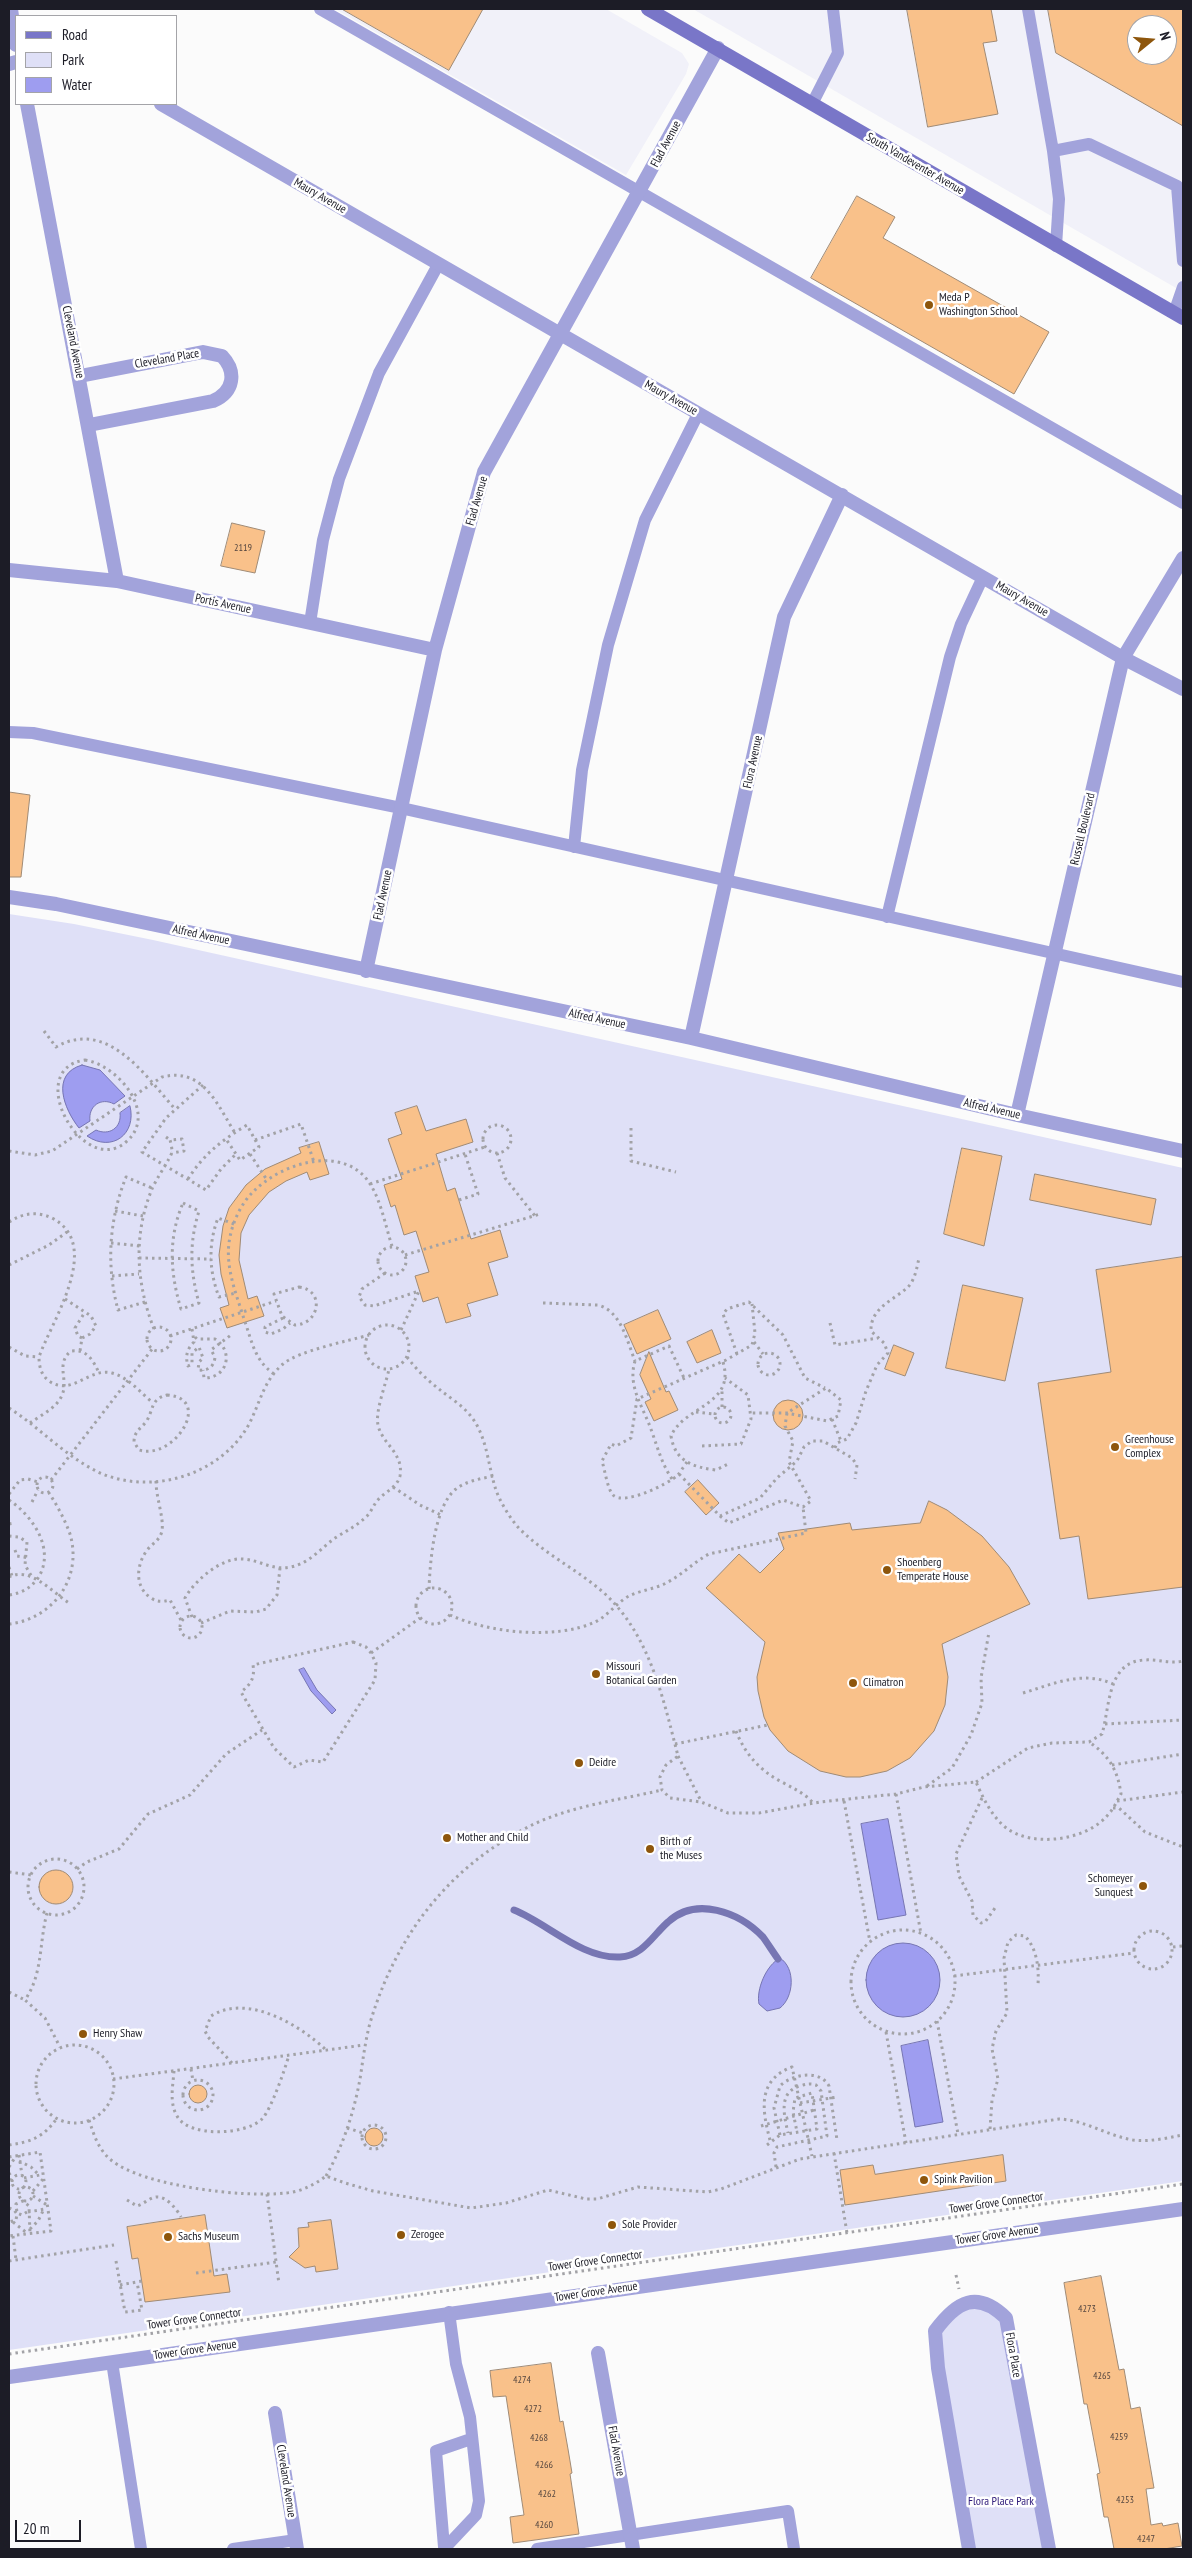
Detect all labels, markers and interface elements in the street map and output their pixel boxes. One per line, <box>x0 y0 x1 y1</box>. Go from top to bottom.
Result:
legend <box>15 15 178 105</box>
north arrow <box>1127 15 1177 65</box>
text: Road <box>62 25 88 44</box>
text: N <box>1156 30 1175 42</box>
text: Park <box>62 50 84 69</box>
text: Water <box>62 75 92 94</box>
street label: Flad Avenue <box>648 118 684 170</box>
street label: South Vandeventer Avenue <box>863 130 967 198</box>
street label: Maury Avenue <box>291 175 349 217</box>
place label: Meda P Washington School <box>939 291 1018 319</box>
marker: Meda P Washington School <box>923 299 935 311</box>
street label: Cleveland Avenue <box>59 304 87 380</box>
street label: Cleveland Place <box>134 346 200 372</box>
street label: Maury Avenue <box>642 378 700 418</box>
street label: Flad Avenue <box>463 475 491 527</box>
house number: 2119 <box>234 542 252 554</box>
street label: Maury Avenue <box>993 578 1051 620</box>
street label: Portis Avenue <box>194 591 252 617</box>
street label: Flora Avenue <box>740 734 766 790</box>
street label: Russell Boulevard <box>1068 791 1098 867</box>
street label: Flad Avenue <box>371 869 395 921</box>
street label: Alfred Avenue <box>171 922 231 948</box>
street label: Alfred Avenue <box>567 1006 627 1032</box>
street label: Alfred Avenue <box>962 1095 1022 1123</box>
place label: Greenhouse Complex <box>1125 1433 1174 1461</box>
marker: Greenhouse Complex <box>1109 1441 1121 1453</box>
place label: Shoenberg Temperate House <box>897 1556 969 1584</box>
marker: Shoenberg Temperate House <box>881 1564 893 1576</box>
place label: Missouri Botanical Garden <box>606 1660 677 1688</box>
marker: Missouri Botanical Garden <box>590 1668 602 1680</box>
place label: Climatron <box>863 1676 904 1690</box>
marker: Climatron <box>847 1677 859 1689</box>
place label: Deidre <box>589 1756 616 1770</box>
marker: Deidre <box>573 1757 585 1769</box>
place label: Mother and Child <box>457 1831 528 1845</box>
marker: Mother and Child <box>441 1832 453 1844</box>
place label: Birth of the Muses <box>660 1835 702 1863</box>
marker: Birth of the Muses <box>644 1843 656 1855</box>
place label: Schomeyer Sunquest <box>1088 1872 1133 1900</box>
marker: Schomeyer Sunquest <box>1137 1880 1149 1892</box>
place label: Henry Shaw <box>93 2027 142 2041</box>
marker: Henry Shaw <box>77 2028 89 2040</box>
place label: Spink Pavilion <box>934 2173 992 2187</box>
marker: Spink Pavilion <box>918 2174 930 2186</box>
street label: Tower Grove Connector <box>948 2189 1044 2217</box>
place label: Sole Provider <box>622 2218 677 2232</box>
marker: Sole Provider <box>606 2219 618 2231</box>
street label: Tower Grove Avenue <box>955 2222 1039 2248</box>
place label: Zerogee <box>411 2228 444 2242</box>
marker: Zerogee <box>395 2229 407 2241</box>
place label: Sachs Museum <box>178 2230 239 2244</box>
marker: Sachs Museum <box>162 2231 174 2243</box>
street label: Tower Grove Connector <box>547 2247 643 2275</box>
street label: Tower Grove Avenue <box>554 2279 638 2305</box>
house number: 4273 <box>1078 2303 1096 2315</box>
street label: Tower Grove Connector <box>146 2305 242 2333</box>
street label: Flora Place <box>1002 2331 1024 2379</box>
street label: Tower Grove Avenue <box>153 2337 237 2363</box>
house number: 4265 <box>1093 2370 1111 2382</box>
house number: 4274 <box>513 2374 531 2386</box>
house number: 4272 <box>524 2403 542 2415</box>
street label: Flad Avenue <box>605 2425 627 2477</box>
house number: 4259 <box>1110 2431 1128 2443</box>
house number: 4268 <box>530 2432 548 2444</box>
street label: Cleveland Avenue <box>273 2444 299 2518</box>
house number: 4266 <box>535 2459 553 2471</box>
house number: 4262 <box>538 2488 556 2500</box>
house number: 4253 <box>1116 2494 1134 2506</box>
park label: Flora Place Park <box>968 2495 1034 2509</box>
scale bar <box>18 2510 84 2542</box>
text: 20 m <box>23 2519 49 2538</box>
house number: 4260 <box>535 2519 553 2531</box>
house number: 4247 <box>1137 2533 1155 2545</box>

